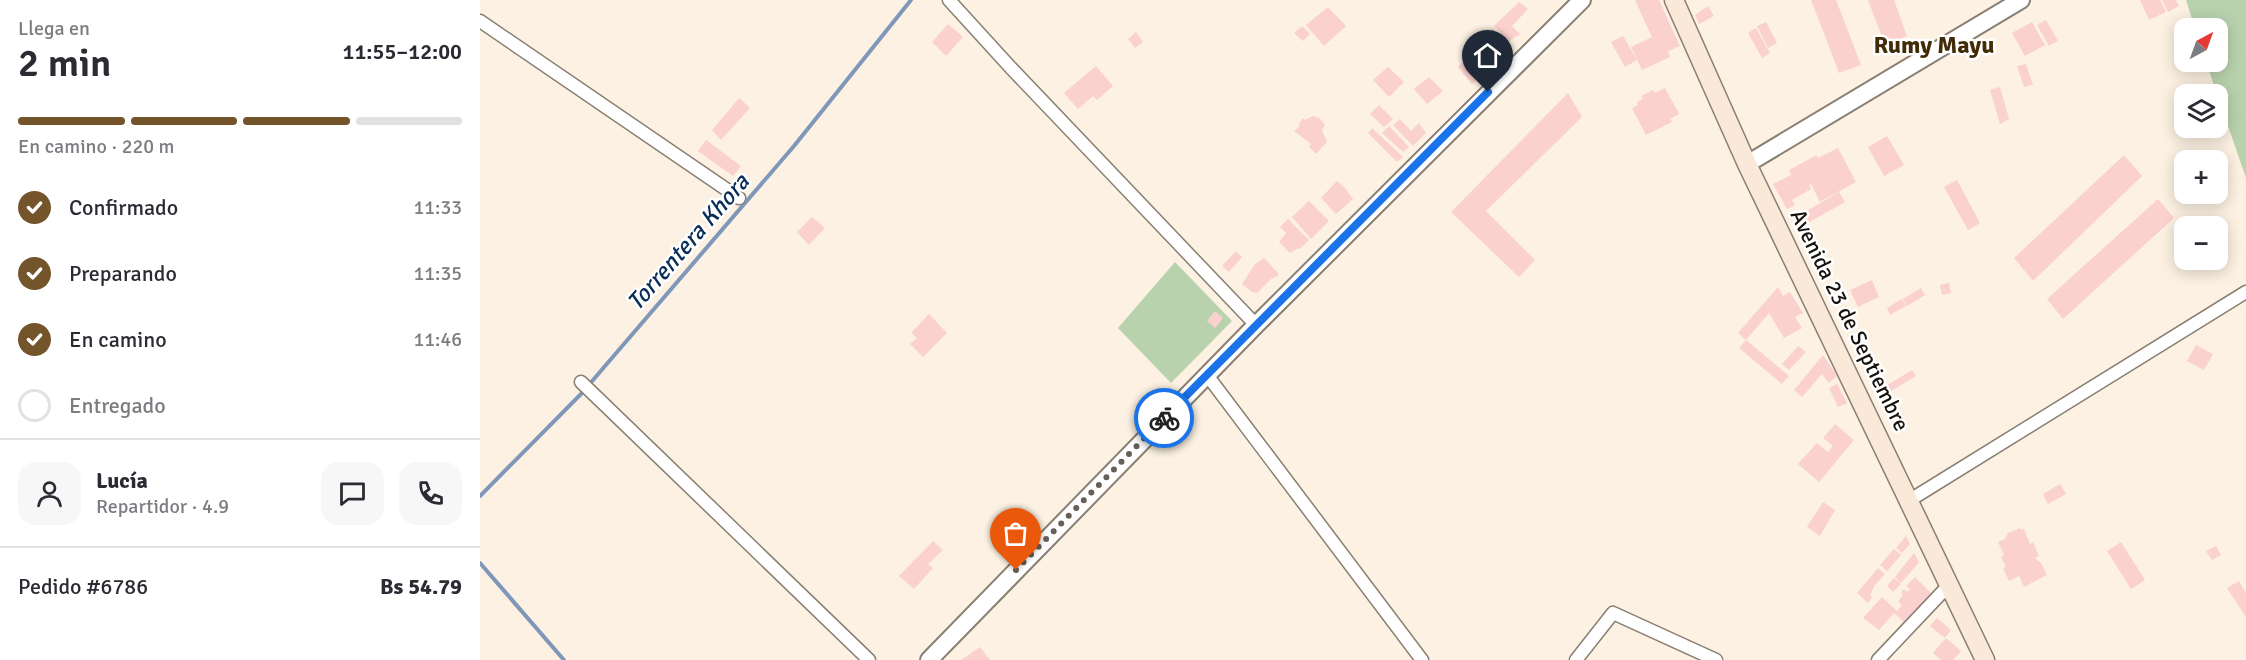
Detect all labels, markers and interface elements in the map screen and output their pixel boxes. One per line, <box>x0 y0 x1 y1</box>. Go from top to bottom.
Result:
text: Llega en <box>18 16 90 41</box>
north arrow <box>2174 18 2228 72</box>
map controls <box>2174 18 2228 270</box>
pin <box>1462 30 1513 92</box>
district label: Rumy Mayu <box>1874 30 1994 60</box>
text: 11:55–12:00 <box>343 38 462 65</box>
text: 2 min <box>18 39 111 87</box>
icon: home <box>1471 39 1504 72</box>
button: layers <box>2174 84 2228 138</box>
text: En camino · 220 m <box>18 134 175 159</box>
button: + <box>2174 150 2228 204</box>
water label: Torrentera Khora <box>620 167 756 317</box>
icon: check <box>18 191 51 224</box>
text: Confirmado <box>69 194 178 221</box>
text: 11:33 <box>413 195 462 220</box>
street label: Avenida 23 de Septiembre <box>1785 205 1915 435</box>
button: − <box>2174 216 2228 270</box>
icon: check <box>18 257 51 290</box>
text: Preparando <box>69 260 177 287</box>
text: 11:35 <box>413 261 462 286</box>
icon: check <box>18 323 51 356</box>
text: En camino <box>69 326 167 353</box>
text: 11:46 <box>413 327 462 352</box>
courier <box>1134 388 1194 448</box>
text: Entregado <box>69 392 166 419</box>
icon: bike <box>1148 402 1181 435</box>
button: person <box>18 462 81 525</box>
button: chat <box>321 462 384 525</box>
button: phone <box>399 462 462 525</box>
text: Lucía <box>96 467 148 494</box>
text: Repartidor · 4.9 <box>96 494 229 519</box>
pin <box>990 508 1041 570</box>
icon: bag <box>999 517 1032 550</box>
text: Pedido #6786 <box>18 573 148 600</box>
text: Bs 54.79 <box>380 573 462 600</box>

